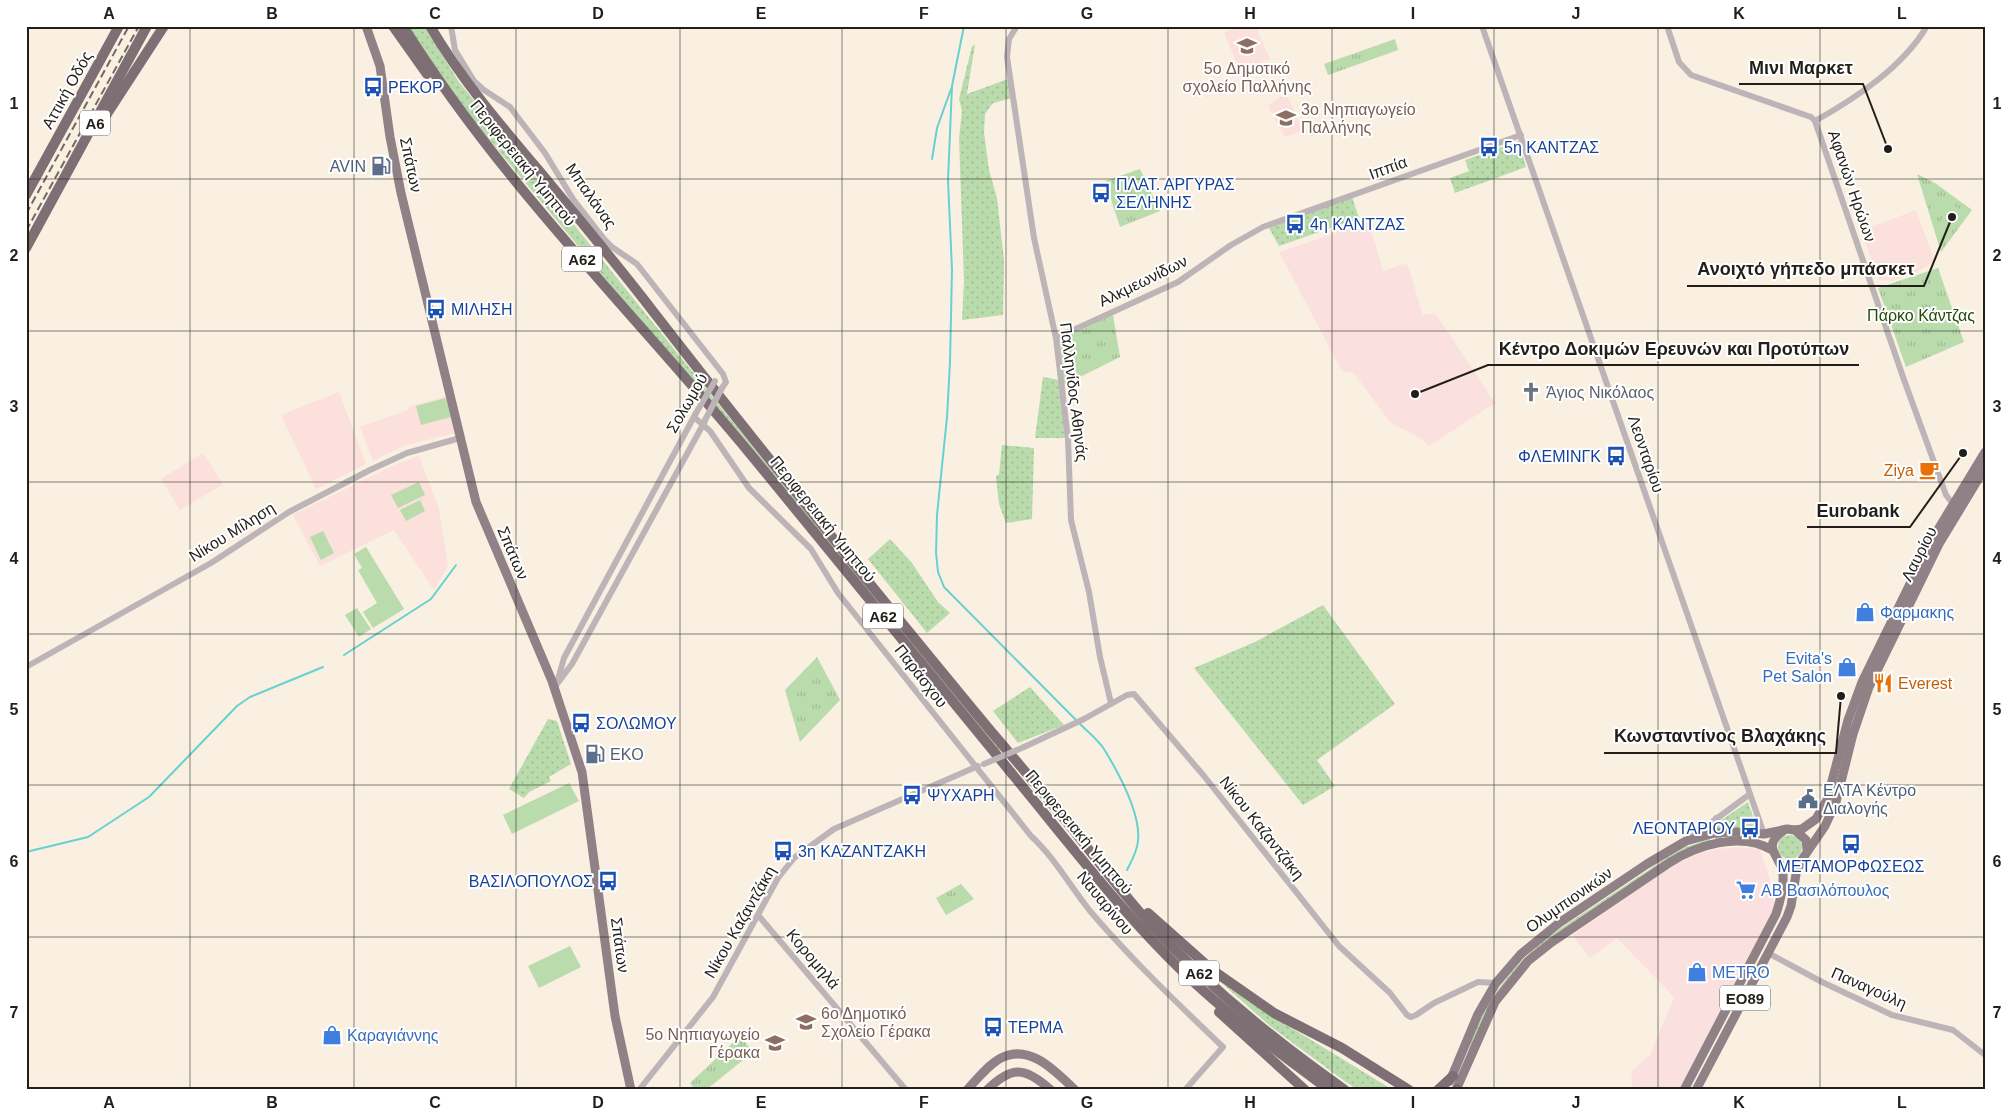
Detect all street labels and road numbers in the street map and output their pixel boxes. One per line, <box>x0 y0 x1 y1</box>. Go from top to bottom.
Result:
street label: Αττική Οδός <box>39 48 95 132</box>
street label: Περιφερειακή Υμηττού <box>467 97 579 229</box>
road number: Α6 <box>80 110 110 136</box>
street label: Αφανών Ηρώων <box>1825 128 1879 244</box>
street label: Σπάτων <box>397 136 425 194</box>
street label: Ιππία <box>1367 153 1409 183</box>
street label: Μπαλάνας <box>562 160 620 232</box>
road number: Α62 <box>562 246 602 272</box>
street label: Αλκμεωνίδων <box>1096 252 1190 310</box>
street label: Παλληνίδος Αθηνάς <box>1057 322 1091 463</box>
street label: Σολωμού <box>663 370 711 436</box>
street label: Λεονταρίου <box>1625 413 1667 495</box>
street label: Περιφερειακή Υμηττού <box>767 453 879 585</box>
street label: Νίκου Μίληση <box>186 499 278 565</box>
street label: Σπάτων <box>494 524 532 582</box>
street label: Λαυρίου <box>1898 524 1940 584</box>
road number: Α62 <box>863 604 903 628</box>
street label: Παράσχου <box>891 641 951 711</box>
street label: Περιφερειακή Υμηττού <box>1022 767 1136 897</box>
street label: Νίκου Καζαντζάκη <box>1216 773 1308 884</box>
street label: Νίκου Καζαντζάκη <box>701 863 780 981</box>
street label: Ολυμπιονικών <box>1523 864 1615 936</box>
street label: Ναυαρίνου <box>1074 868 1136 938</box>
street label: Σπάτων <box>608 916 632 974</box>
street label: Κορομηλά <box>783 926 843 992</box>
road number: Α62 <box>1179 960 1219 986</box>
street label: Παναγούλη <box>1829 964 1909 1012</box>
road number: ΕΟ89 <box>1720 986 1770 1010</box>

